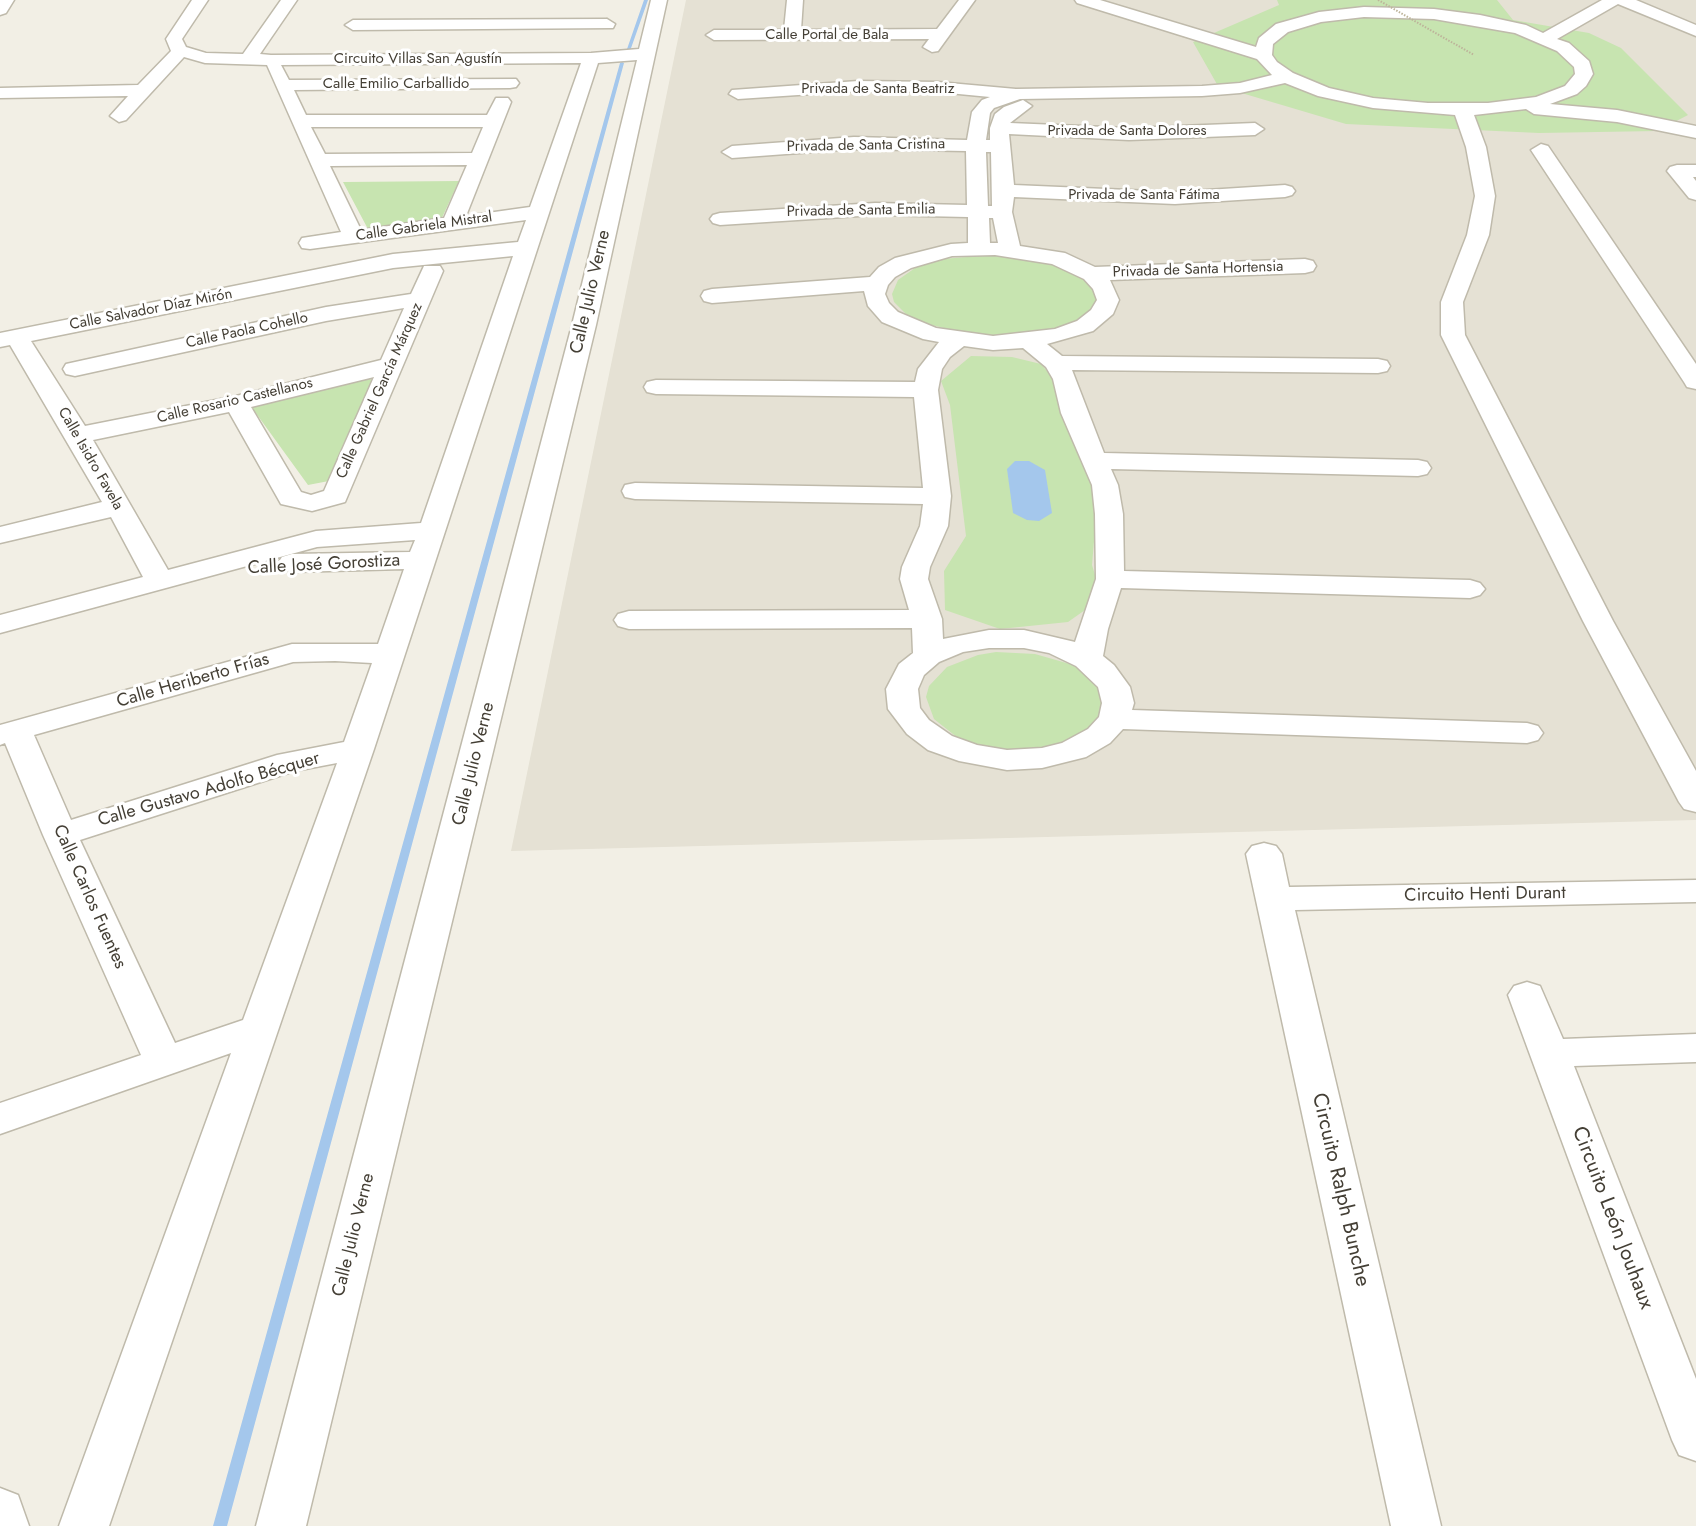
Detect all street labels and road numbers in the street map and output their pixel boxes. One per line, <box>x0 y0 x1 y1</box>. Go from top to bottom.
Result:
street label: Calle Portal de Bala <box>765 26 889 44</box>
street label: Circuito Villas San Agustín <box>334 50 502 68</box>
street label: Calle Emilio Carballido <box>323 75 469 93</box>
street label: Privada de Santa Beatriz <box>801 80 955 98</box>
street label: Privada de Santa Dolores <box>1047 122 1207 140</box>
street label: Privada de Santa Cristina <box>787 136 945 156</box>
street label: Privada de Santa Fátima <box>1068 186 1220 204</box>
street label: Privada de Santa Emilia <box>786 201 936 221</box>
street label: Calle Gabriela Mistral <box>355 209 493 245</box>
street label: Calle Julio Verne <box>566 228 616 356</box>
street label: Privada de Santa Hortensia <box>1112 258 1284 282</box>
street label: Calle Salvador Díaz Mirón <box>68 285 234 335</box>
street label: Calle Gabriel García Márquez <box>333 300 427 482</box>
street label: Calle Paola Cohello <box>184 309 310 353</box>
street label: Calle Rosario Castellanos <box>155 374 315 428</box>
street label: Calle Isidro Favela <box>53 405 127 513</box>
street label: Calle José Gorostiza <box>247 550 401 580</box>
street label: Calle Heriberto Frías <box>114 649 272 713</box>
street label: Calle Julio Verne <box>448 700 500 828</box>
street label: Calle Gustavo Adolfo Bécquer <box>96 748 322 832</box>
street label: Calle Carlos Fuentes <box>48 822 130 972</box>
street label: Circuito Henti Durant <box>1404 883 1566 907</box>
street label: Circuito Ralph Bunche <box>1305 1091 1375 1289</box>
street label: Circuito León Jouhaux <box>1566 1123 1658 1313</box>
street label: Calle Julio Verne <box>328 1171 380 1299</box>

